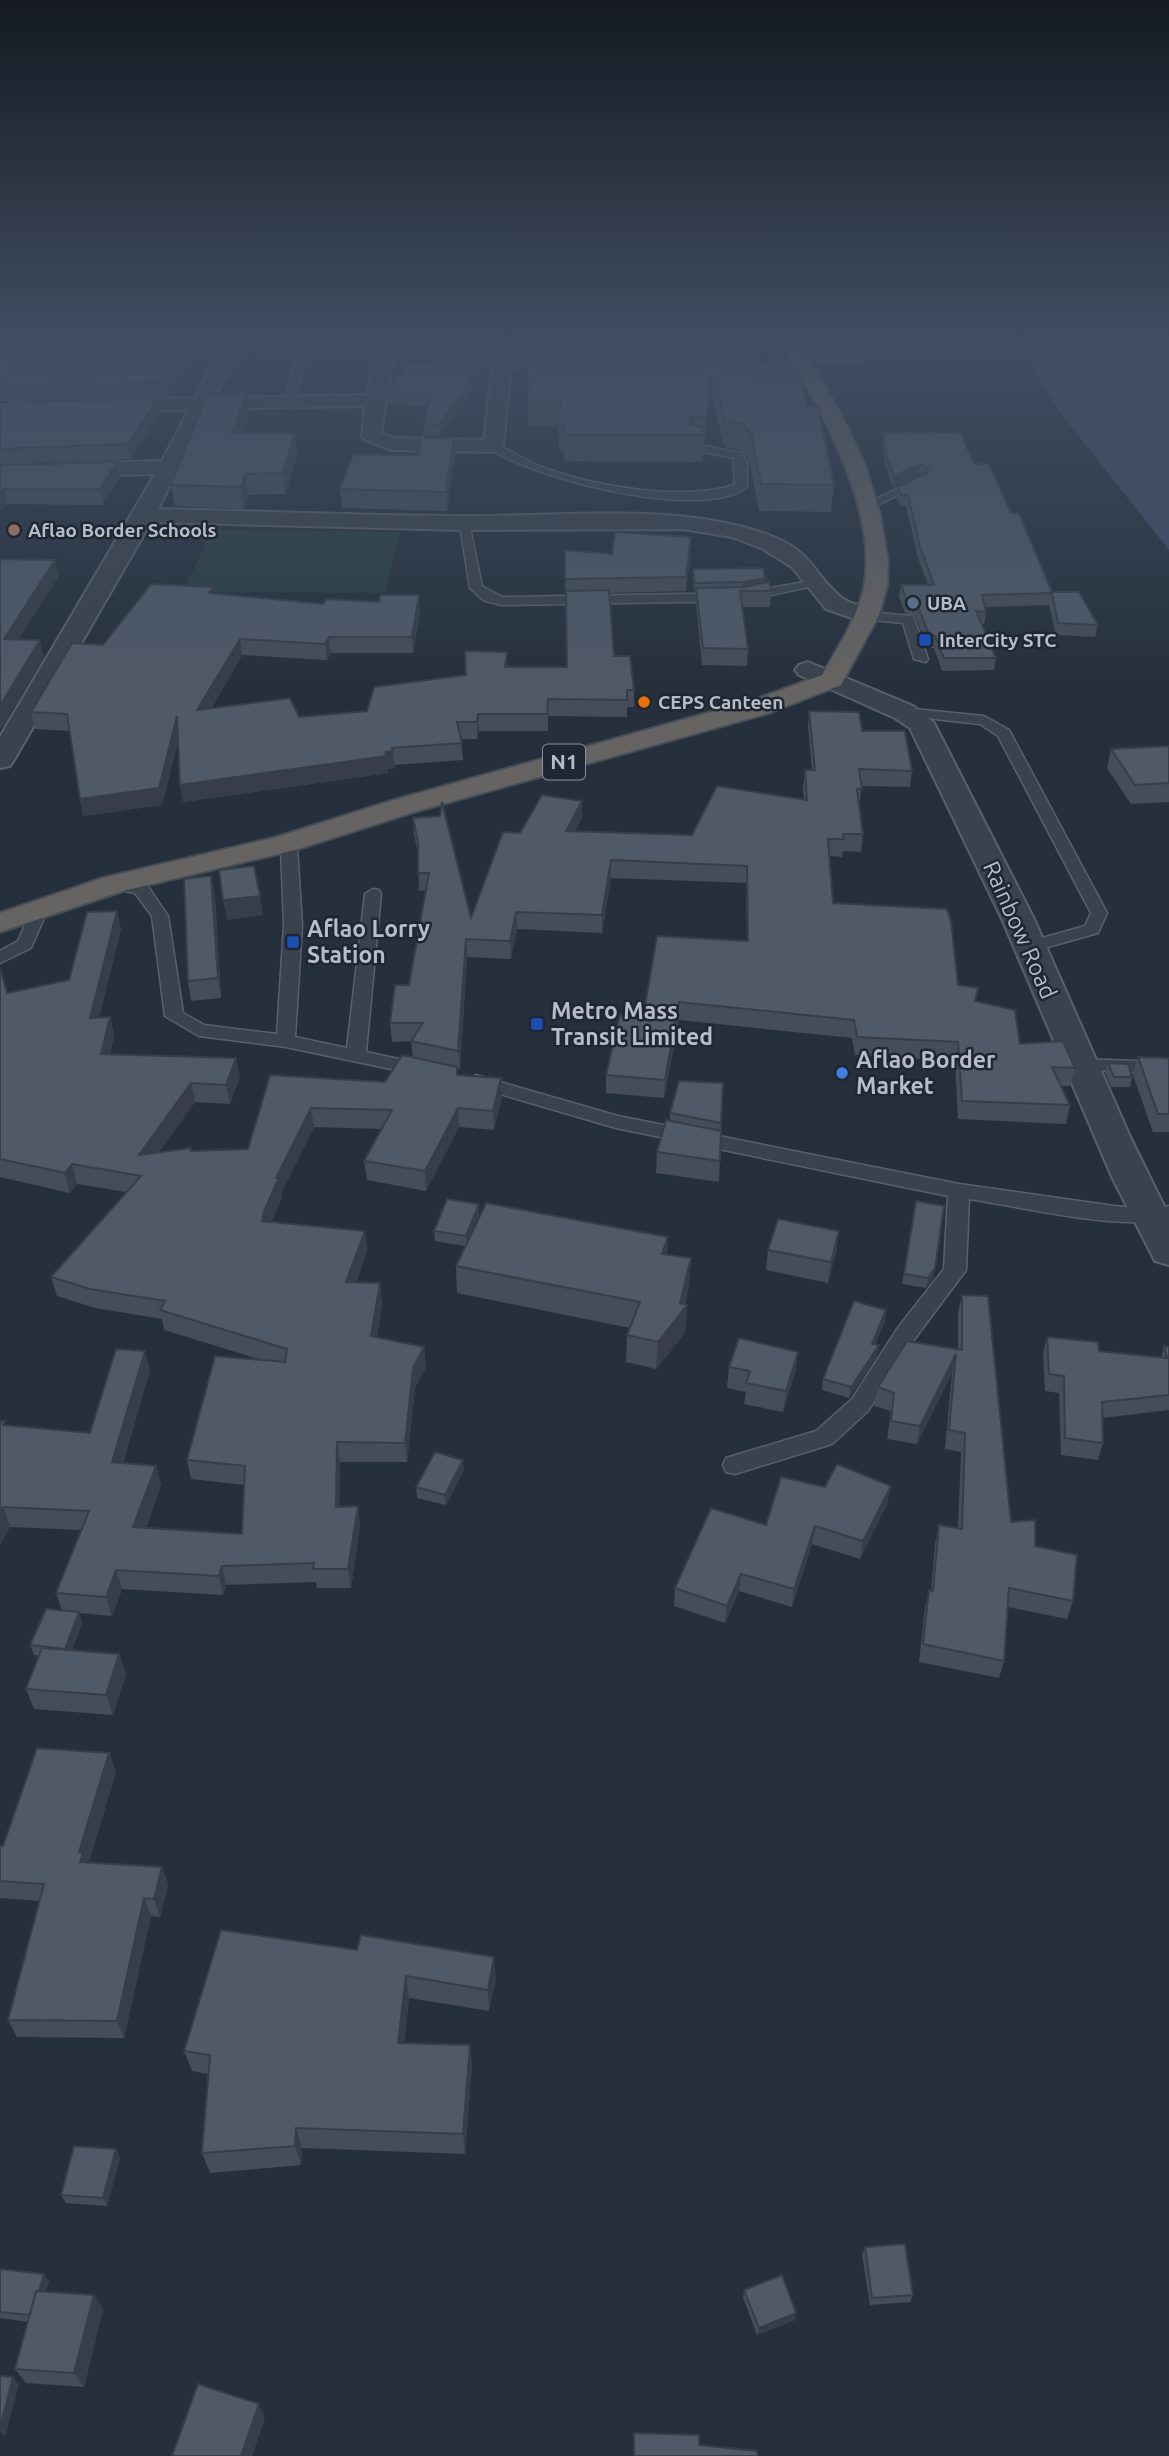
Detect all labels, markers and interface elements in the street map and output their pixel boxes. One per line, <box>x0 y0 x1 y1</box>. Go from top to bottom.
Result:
place label: Aflao Border Schools <box>28 519 217 541</box>
marker: Aflao Border Schools <box>6 522 22 538</box>
place label: UBA <box>927 592 967 614</box>
marker: UBA <box>905 595 921 611</box>
place label: InterCity STC <box>939 629 1056 651</box>
marker: InterCity STC <box>917 632 933 648</box>
place label: CEPS Canteen <box>658 691 783 713</box>
marker: CEPS Canteen <box>636 694 652 710</box>
road number: N1 <box>543 744 585 780</box>
street label: Rainbow Road <box>979 857 1062 1002</box>
place label: Aflao Lorry Station <box>307 916 430 967</box>
marker: Aflao Lorry Station <box>285 934 301 950</box>
place label: Metro Mass Transit Limited <box>551 998 713 1049</box>
marker: Metro Mass Transit Limited <box>529 1016 545 1032</box>
place label: Aflao Border Market <box>856 1047 996 1098</box>
marker: Aflao Border Market <box>834 1065 850 1081</box>

